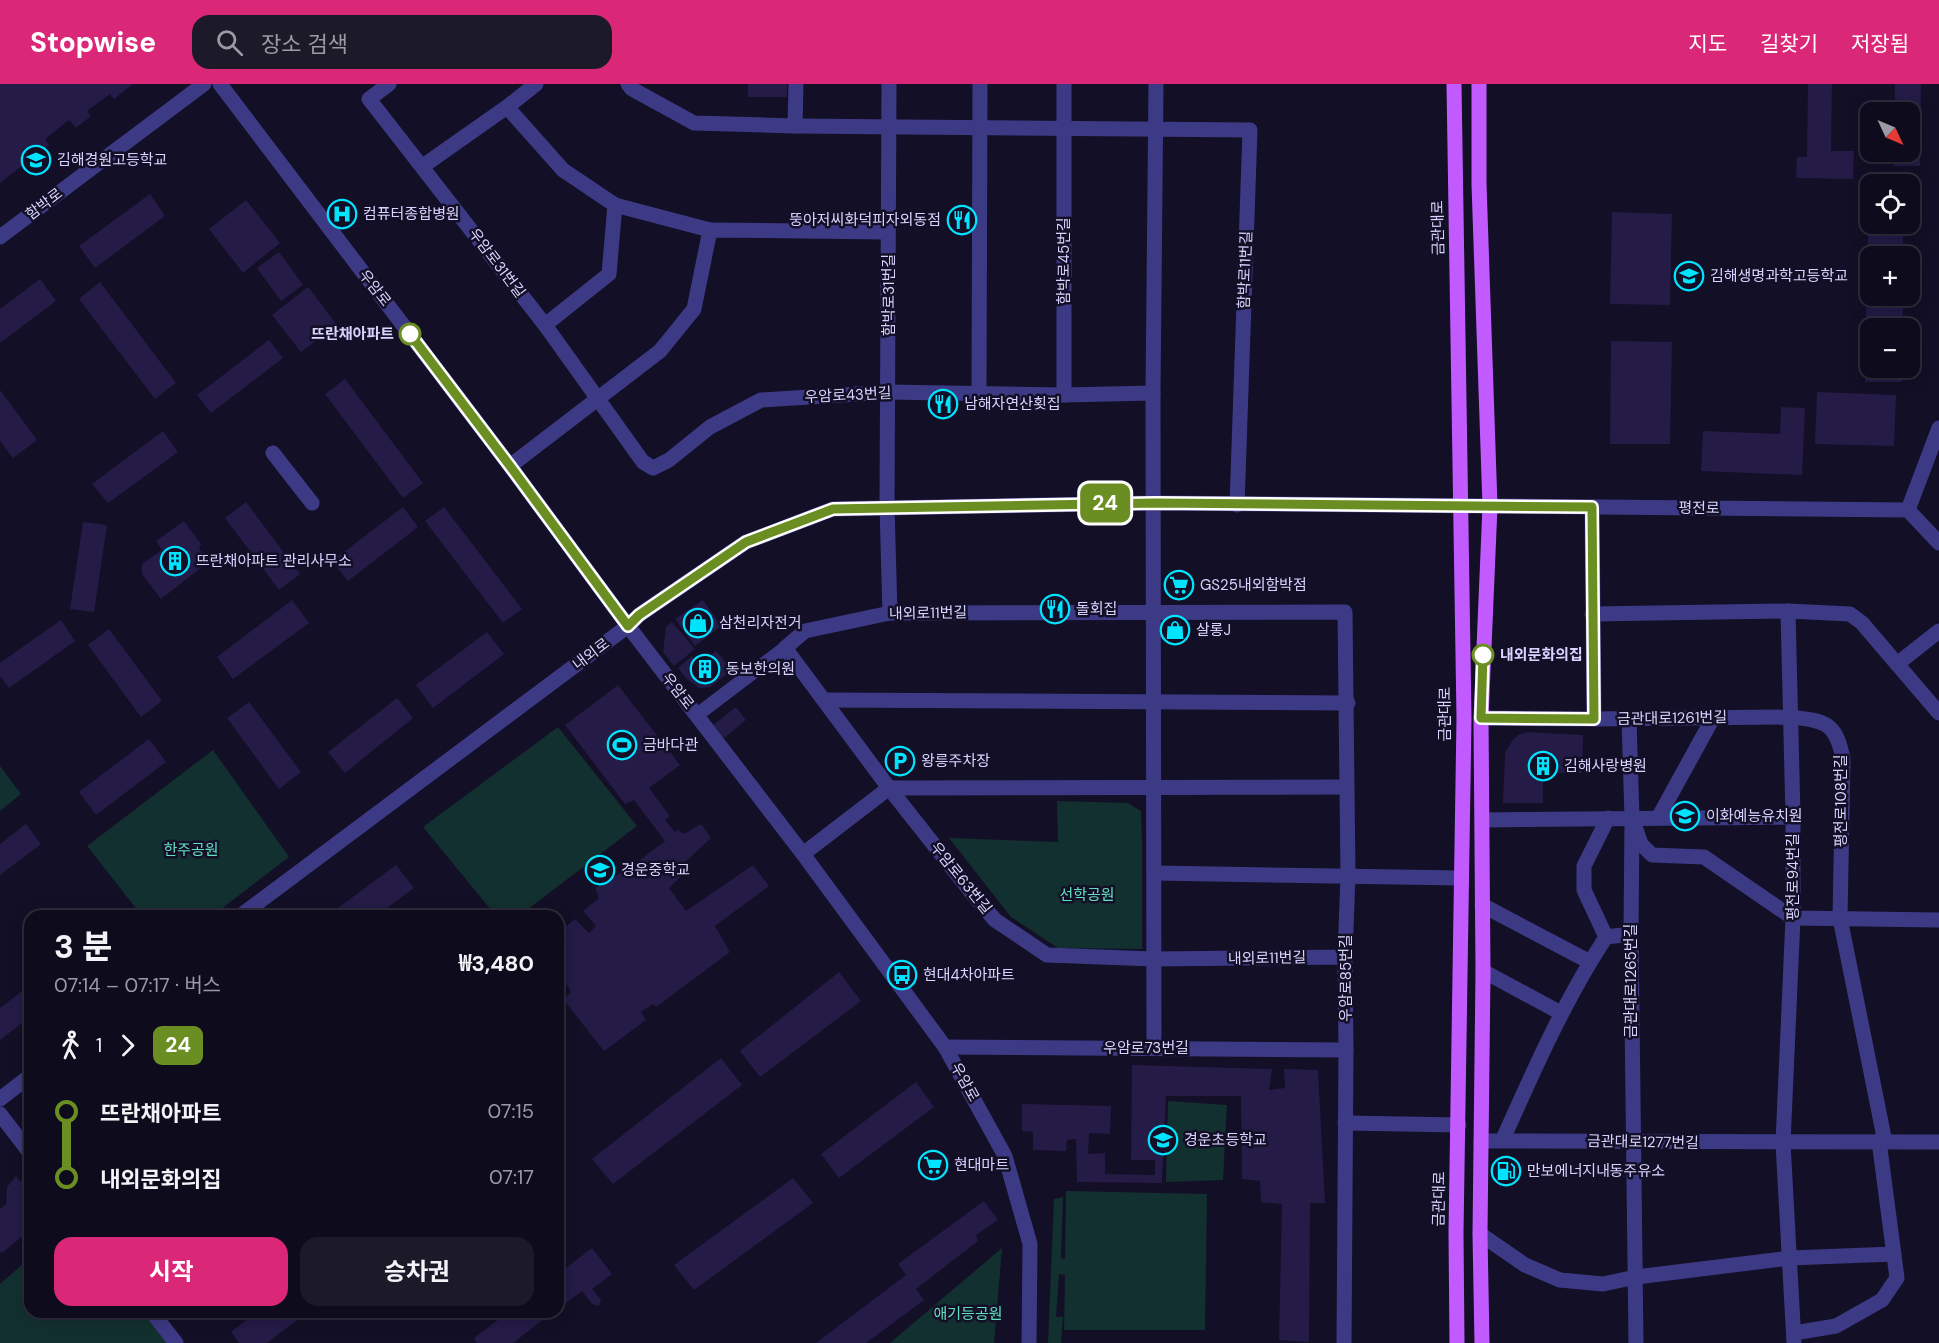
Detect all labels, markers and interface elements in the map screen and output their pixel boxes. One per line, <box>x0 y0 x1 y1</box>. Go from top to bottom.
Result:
search box <box>192 15 612 69</box>
text: Stopwise <box>30 24 156 61</box>
icon: search <box>213 26 246 59</box>
text: 장소 검색 <box>261 30 348 59</box>
text: 지도 <box>1688 30 1727 58</box>
text: 길찾기 <box>1760 30 1818 58</box>
text: 저장됨 <box>1851 30 1909 58</box>
north arrow <box>1860 102 1920 162</box>
map controls <box>1860 102 1920 378</box>
school or university icon: 김해경원고등학교 <box>20 144 52 176</box>
place label: 김해경원고등학교 <box>57 150 167 170</box>
button: locate <box>1860 174 1920 234</box>
street label: 함박로 <box>21 184 67 224</box>
hospital icon: 컴퓨터종합병원 <box>326 198 358 230</box>
street label: 금관대로 <box>1428 200 1448 256</box>
place label: 컴퓨터종합병원 <box>363 204 460 224</box>
restaurant icon: 뚱아저씨화덕피자외동점 <box>946 204 978 236</box>
place label: 뚱아저씨화덕피자외동점 <box>789 210 941 230</box>
street label: 함박로45번길 <box>1054 217 1074 305</box>
street label: 우암로31번길 <box>464 224 530 302</box>
street label: 함박로11번길 <box>1234 230 1256 310</box>
button: + <box>1860 246 1920 306</box>
street label: 함박로31번길 <box>879 254 899 336</box>
school or university icon: 김해생명과학고등학교 <box>1673 260 1705 292</box>
street label: 우암로 <box>354 266 396 310</box>
place label: 김해생명과학고등학교 <box>1710 266 1848 286</box>
button: − <box>1860 318 1920 378</box>
marker: 뜨란채아파트 <box>399 323 421 345</box>
place label: 뜨란채아파트 <box>311 324 394 344</box>
street label: 우암로43번길 <box>804 383 892 407</box>
restaurant icon: 남해자연산횟집 <box>927 388 959 420</box>
place label: 남해자연산횟집 <box>964 394 1061 414</box>
line badge: 24 <box>1078 484 1132 522</box>
text: 24 <box>1092 489 1118 517</box>
street label: 평전로 <box>1678 498 1720 518</box>
building icon: 뜨란채아파트 관리사무소 <box>159 545 191 577</box>
place label: 뜨란채아파트 관리사무소 <box>196 551 352 571</box>
supermarket icon: GS25내외함박점 <box>1163 569 1195 601</box>
place label: GS25내외함박점 <box>1200 575 1307 595</box>
restaurant icon: 돌회집 <box>1039 593 1071 625</box>
place label: 돌회집 <box>1076 599 1117 619</box>
street label: 내외로11번길 <box>889 602 967 624</box>
shop icon: 삼천리자전거 <box>682 607 714 639</box>
place label: 삼천리자전거 <box>719 613 802 633</box>
shop icon: 살롱J <box>1159 614 1191 646</box>
place label: 살롱J <box>1196 620 1231 640</box>
street label: 내외로 <box>568 634 614 674</box>
marker: 내외문화의집 <box>1472 644 1494 666</box>
place label: 내외문화의집 <box>1500 645 1583 665</box>
building icon: 동보한의원 <box>689 653 721 685</box>
place label: 동보한의원 <box>726 659 795 679</box>
street label: 우암로 <box>657 669 699 713</box>
street label: 금관대로 <box>1435 686 1455 742</box>
street label: 금관대로1261번길 <box>1617 707 1727 729</box>
sports icon: 금바다관 <box>606 729 638 761</box>
place label: 금바다관 <box>643 735 698 755</box>
parking icon: 왕릉주차장 <box>884 745 916 777</box>
building icon: 김해사랑병원 <box>1527 750 1559 782</box>
place label: 왕릉주차장 <box>921 751 990 771</box>
street label: 평전로108번길 <box>1831 754 1851 848</box>
place label: 김해사랑병원 <box>1564 756 1647 776</box>
school or university icon: 이화예능유치원 <box>1669 800 1701 832</box>
place label: 이화예능유치원 <box>1706 806 1803 826</box>
street label: 평전로94번길 <box>1783 833 1803 921</box>
street label: 우암로63번길 <box>926 838 996 918</box>
park label: 한주공원 <box>163 840 219 860</box>
school or university icon: 경운중학교 <box>584 854 616 886</box>
place label: 경운중학교 <box>621 860 690 880</box>
park label: 선학공원 <box>1059 885 1115 905</box>
street label: 금관대로1265번길 <box>1621 924 1641 1038</box>
text: 3 분 <box>54 925 112 968</box>
street label: 우암로85번길 <box>1336 934 1356 1022</box>
street label: 내외로11번길 <box>1228 947 1306 969</box>
text: ₩3,480 <box>459 949 534 978</box>
bus stop icon: 현대4차아파트 <box>886 959 918 991</box>
place label: 현대4차아파트 <box>923 965 1015 985</box>
text: 07:14 – 07:17 · 버스 <box>54 972 221 998</box>
icon: walk <box>54 1029 87 1062</box>
icon: forward <box>111 1029 144 1062</box>
text: 24 <box>165 1031 191 1059</box>
text: 1 <box>96 1032 102 1058</box>
street label: 우암로73번길 <box>1103 1038 1189 1058</box>
street label: 우암로 <box>946 1059 984 1105</box>
text: 07:15 <box>487 1098 534 1124</box>
text: 뜨란채아파트 <box>100 1099 221 1128</box>
school or university icon: 경운초등학교 <box>1147 1124 1179 1156</box>
place label: 경운초등학교 <box>1184 1130 1267 1150</box>
street label: 금관대로1277번길 <box>1587 1131 1699 1153</box>
supermarket icon: 현대마트 <box>917 1149 949 1181</box>
place label: 현대마트 <box>954 1155 1009 1175</box>
fuel station icon: 만보에너지내동주유소 <box>1490 1155 1522 1187</box>
place label: 만보에너지내동주유소 <box>1527 1161 1665 1181</box>
text: 07:17 <box>489 1164 534 1190</box>
text: 내외문화의집 <box>100 1165 221 1194</box>
street label: 금관대로 <box>1429 1171 1449 1227</box>
button: 시작 <box>54 1237 288 1306</box>
button: 승차권 <box>300 1237 534 1306</box>
park label: 애기등공원 <box>933 1304 1003 1324</box>

